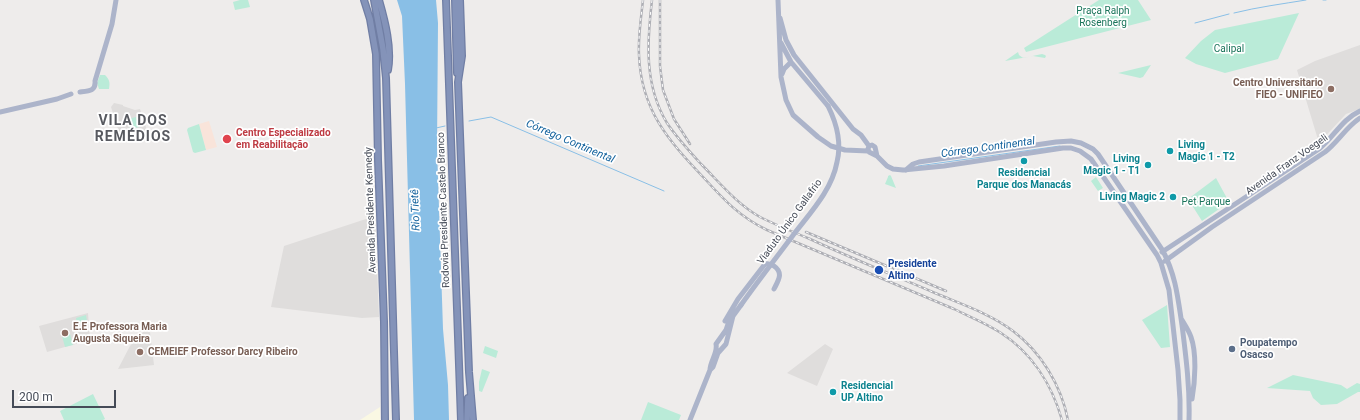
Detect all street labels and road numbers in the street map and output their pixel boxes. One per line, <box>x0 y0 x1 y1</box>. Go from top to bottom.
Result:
street label: Rodovia Presidente Castelo Branco <box>435 132 453 288</box>
street label: Avenida Franz Voegeli <box>1244 132 1330 198</box>
street label: Avenida Presidente Kennedy <box>363 147 379 273</box>
street label: Viaduto Único Gallafrio <box>755 177 825 267</box>

